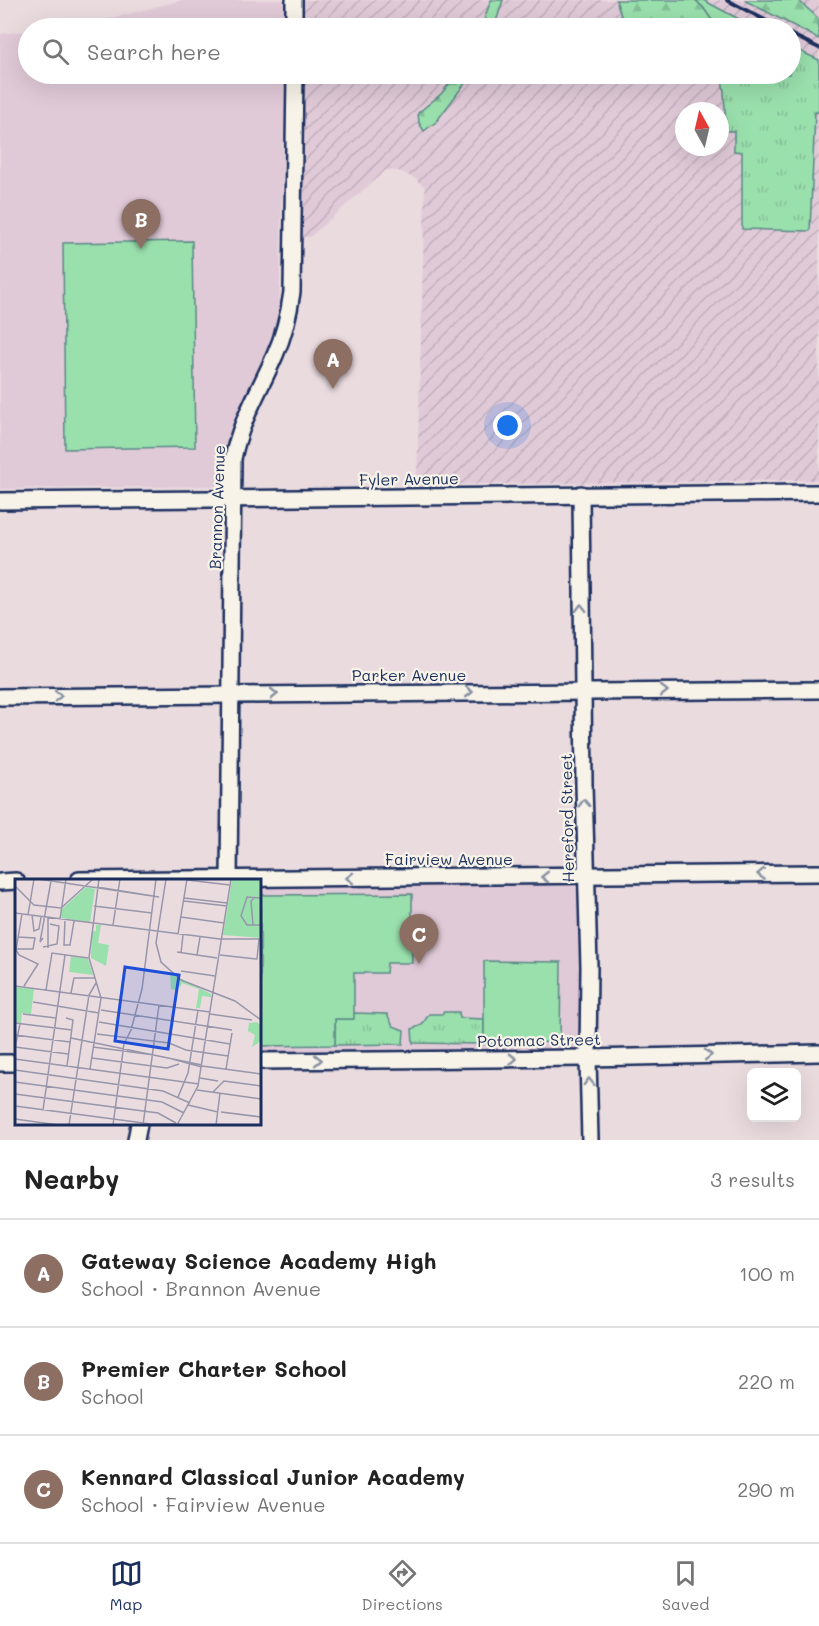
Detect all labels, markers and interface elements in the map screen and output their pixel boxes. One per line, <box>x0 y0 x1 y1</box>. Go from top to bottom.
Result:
search box <box>18 18 801 84</box>
icon: search <box>39 35 72 68</box>
text: Search here <box>87 37 221 66</box>
north arrow <box>675 102 729 156</box>
pin: B <box>122 200 160 249</box>
pin: A <box>314 340 352 389</box>
your location <box>493 411 522 440</box>
street label: Brannon Avenue <box>204 444 229 570</box>
street label: Fyler Avenue <box>359 467 459 490</box>
one-way arrow <box>575 603 588 612</box>
street label: Parker Avenue <box>352 664 466 685</box>
one-way arrow <box>660 685 669 697</box>
one-way arrow <box>465 686 474 698</box>
one-way arrow <box>270 688 279 700</box>
one-way arrow <box>54 690 63 702</box>
street label: Hereford Street <box>555 753 578 883</box>
one-way arrow <box>578 798 591 807</box>
street label: Fairview Avenue <box>385 848 513 869</box>
one-way arrow <box>756 867 765 880</box>
one-way arrow <box>540 871 549 883</box>
one-way arrow <box>345 872 354 884</box>
inset map <box>15 879 261 1125</box>
pin: C <box>400 914 438 964</box>
street label: Potomac Street <box>477 1028 601 1051</box>
one-way arrow <box>703 1049 712 1061</box>
one-way arrow <box>508 1053 517 1065</box>
one-way arrow <box>313 1054 322 1066</box>
map controls <box>747 1068 801 1122</box>
button: layers <box>747 1068 801 1122</box>
one-way arrow <box>583 1077 595 1086</box>
text: Nearby <box>24 1162 119 1196</box>
text: 3 results <box>710 1166 795 1192</box>
text: Gateway Science Academy High <box>81 1246 436 1275</box>
text: A <box>37 1260 50 1286</box>
text: 100 m <box>739 1260 795 1286</box>
text: School · Brannon Avenue <box>81 1275 321 1301</box>
text: Premier Charter School <box>81 1354 347 1383</box>
text: B <box>37 1368 50 1394</box>
text: 220 m <box>738 1368 795 1394</box>
text: School <box>81 1383 144 1409</box>
text: Kennard Classical Junior Academy <box>81 1462 465 1491</box>
text: C <box>36 1476 51 1502</box>
text: 290 m <box>737 1476 795 1502</box>
text: School · Fairview Avenue <box>81 1491 326 1517</box>
tab: Map <box>110 1557 143 1614</box>
tab: Directions <box>362 1557 443 1614</box>
tab: Saved <box>662 1557 709 1614</box>

